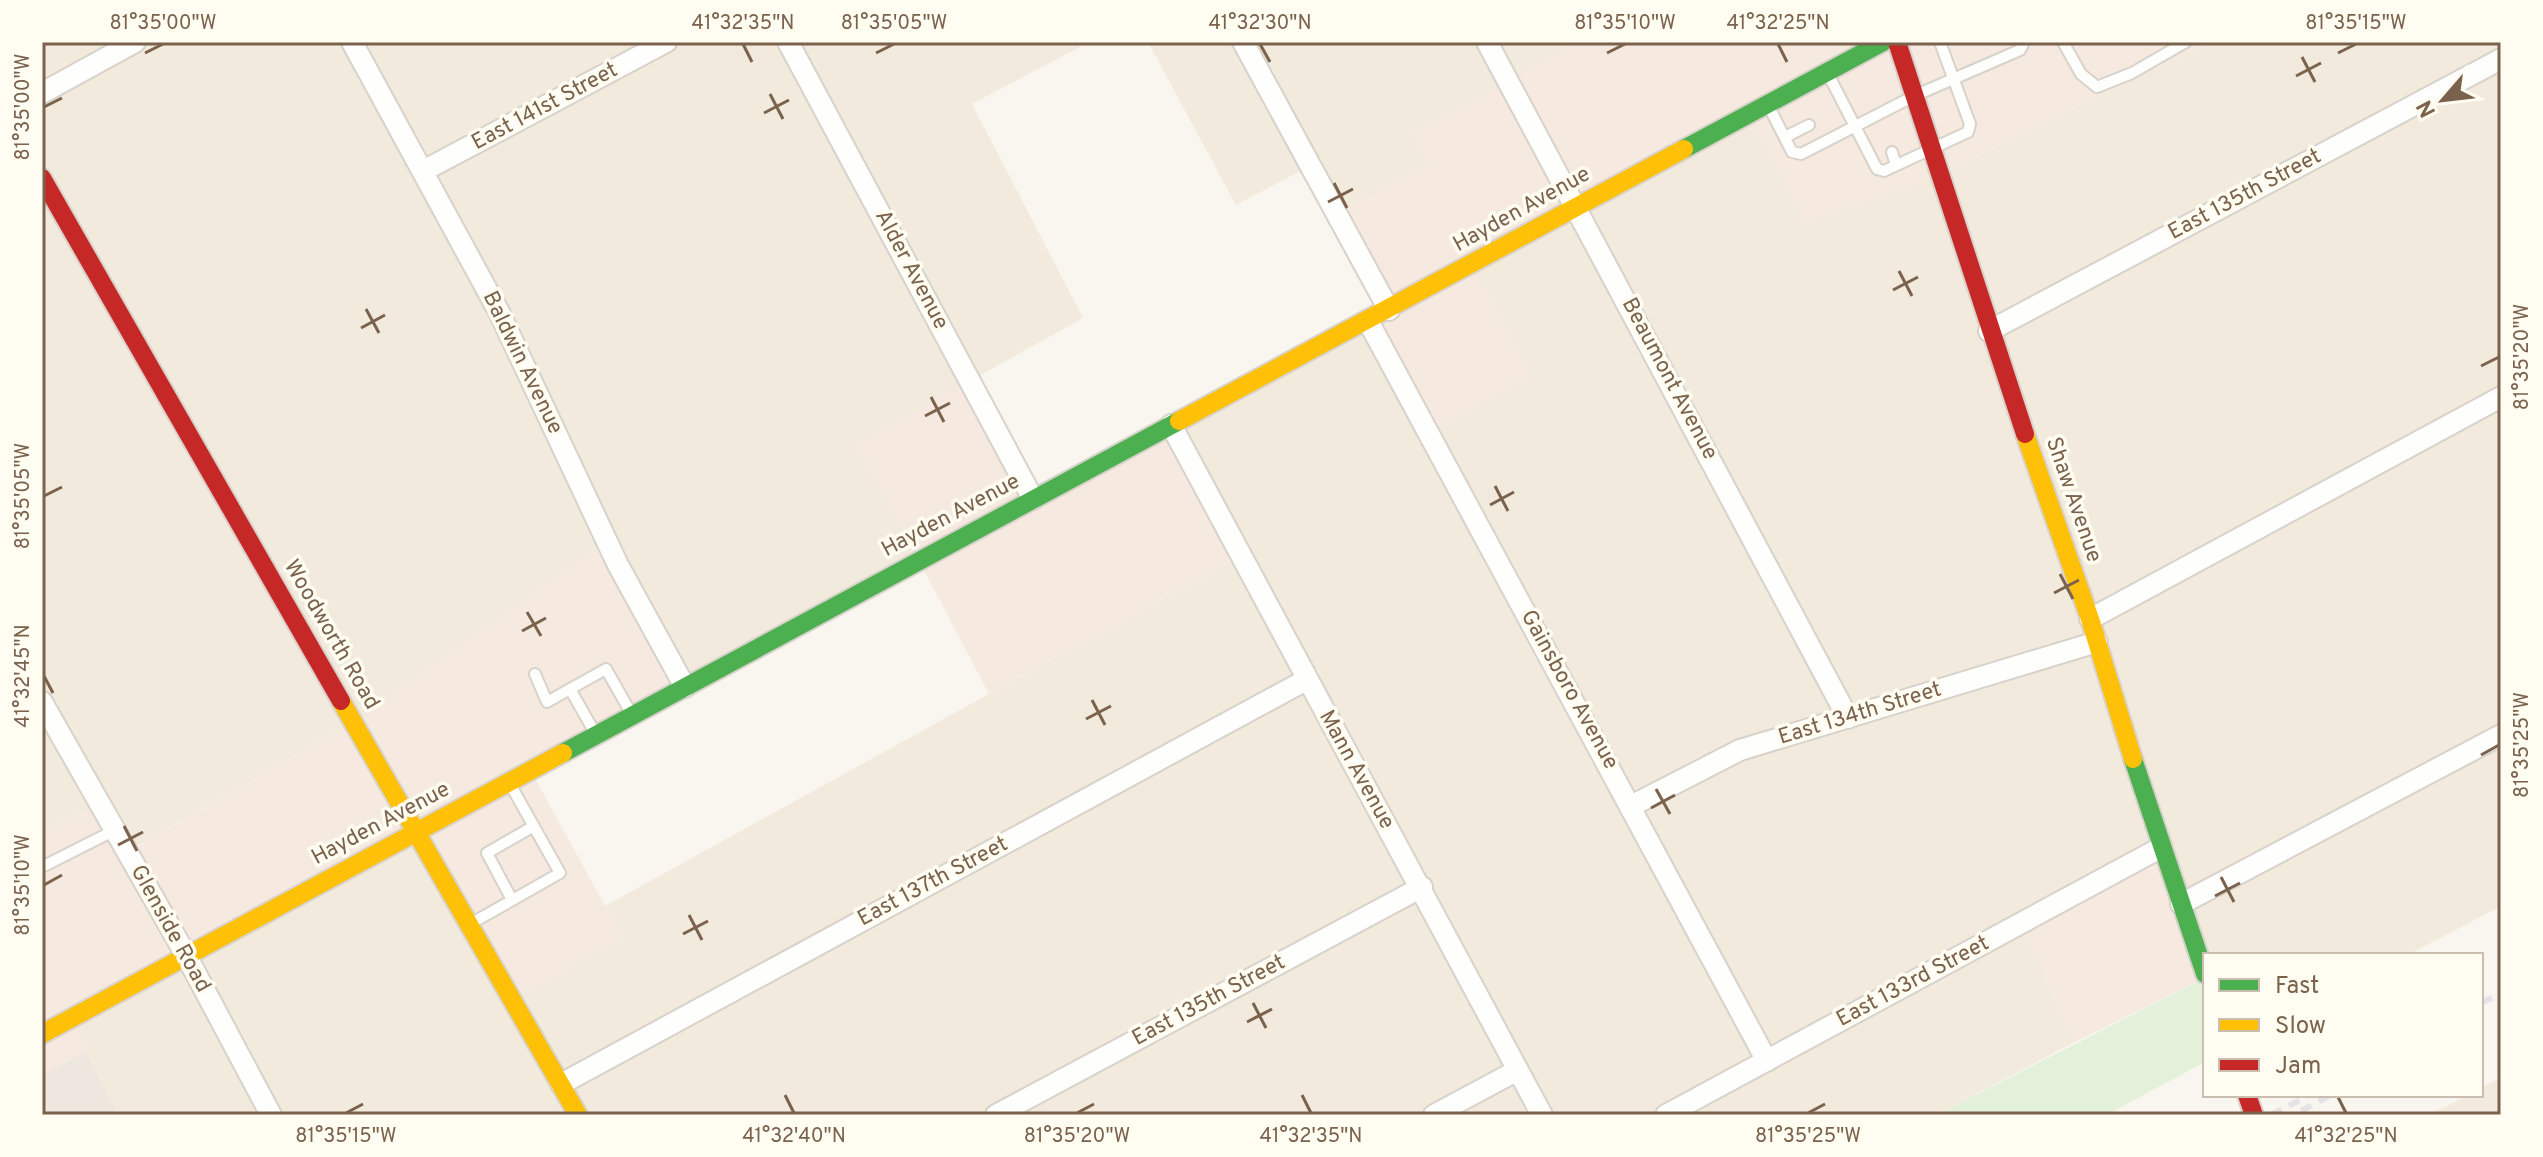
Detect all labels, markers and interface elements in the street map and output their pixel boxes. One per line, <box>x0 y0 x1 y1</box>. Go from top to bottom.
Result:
text: 81°35'00"W <box>110 11 216 37</box>
text: 41°32'35"N <box>692 11 794 37</box>
text: 81°35'05"W <box>841 11 947 37</box>
text: 41°32'30"N <box>1208 11 1312 37</box>
text: 81°35'10"W <box>1574 11 1676 37</box>
text: 41°32'25"N <box>1726 11 1830 37</box>
text: 81°35'15"W <box>2305 11 2407 37</box>
text: 81°35'00"W <box>11 54 37 160</box>
street label: East 141st Street <box>467 57 623 157</box>
north arrow <box>2403 60 2483 140</box>
text: N <box>2412 95 2443 122</box>
street label: East 135th Street <box>2164 143 2326 247</box>
street label: Hayden Avenue <box>1449 161 1595 259</box>
street label: Alder Avenue <box>868 206 954 334</box>
street label: Baldwin Avenue <box>476 287 568 439</box>
street label: Beaumont Avenue <box>1615 293 1723 465</box>
text: 81°35'20"W <box>2510 304 2536 410</box>
street label: Shaw Avenue <box>2039 434 2107 566</box>
text: 81°35'05"W <box>11 443 37 549</box>
street label: Hayden Avenue <box>877 468 1025 564</box>
street label: Woodworth Road <box>277 555 385 715</box>
street label: Gainsboro Avenue <box>1514 606 1624 774</box>
text: 41°32'45"N <box>11 624 37 728</box>
street label: East 134th Street <box>1775 676 1945 752</box>
text: 81°35'25"W <box>2510 692 2536 798</box>
street label: Mann Avenue <box>1312 706 1400 834</box>
street label: Hayden Avenue <box>307 776 455 872</box>
street label: East 137th Street <box>853 831 1013 933</box>
text: 81°35'10"W <box>11 834 37 936</box>
street label: Glenside Road <box>124 861 216 997</box>
street label: East 133rd Street <box>1832 930 1994 1034</box>
street label: East 135th Street <box>1128 949 1290 1053</box>
legend <box>2203 953 2483 1097</box>
text: Fast <box>2275 972 2319 1002</box>
text: Slow <box>2275 1012 2326 1042</box>
text: Jam <box>2275 1052 2321 1082</box>
text: 81°35'15"W <box>295 1124 397 1150</box>
text: 41°32'40"N <box>742 1124 846 1150</box>
text: 81°35'20"W <box>1024 1124 1130 1150</box>
text: 41°32'35"N <box>1260 1124 1362 1150</box>
text: 81°35'25"W <box>1755 1124 1861 1150</box>
text: 41°32'25"N <box>2294 1124 2398 1150</box>

